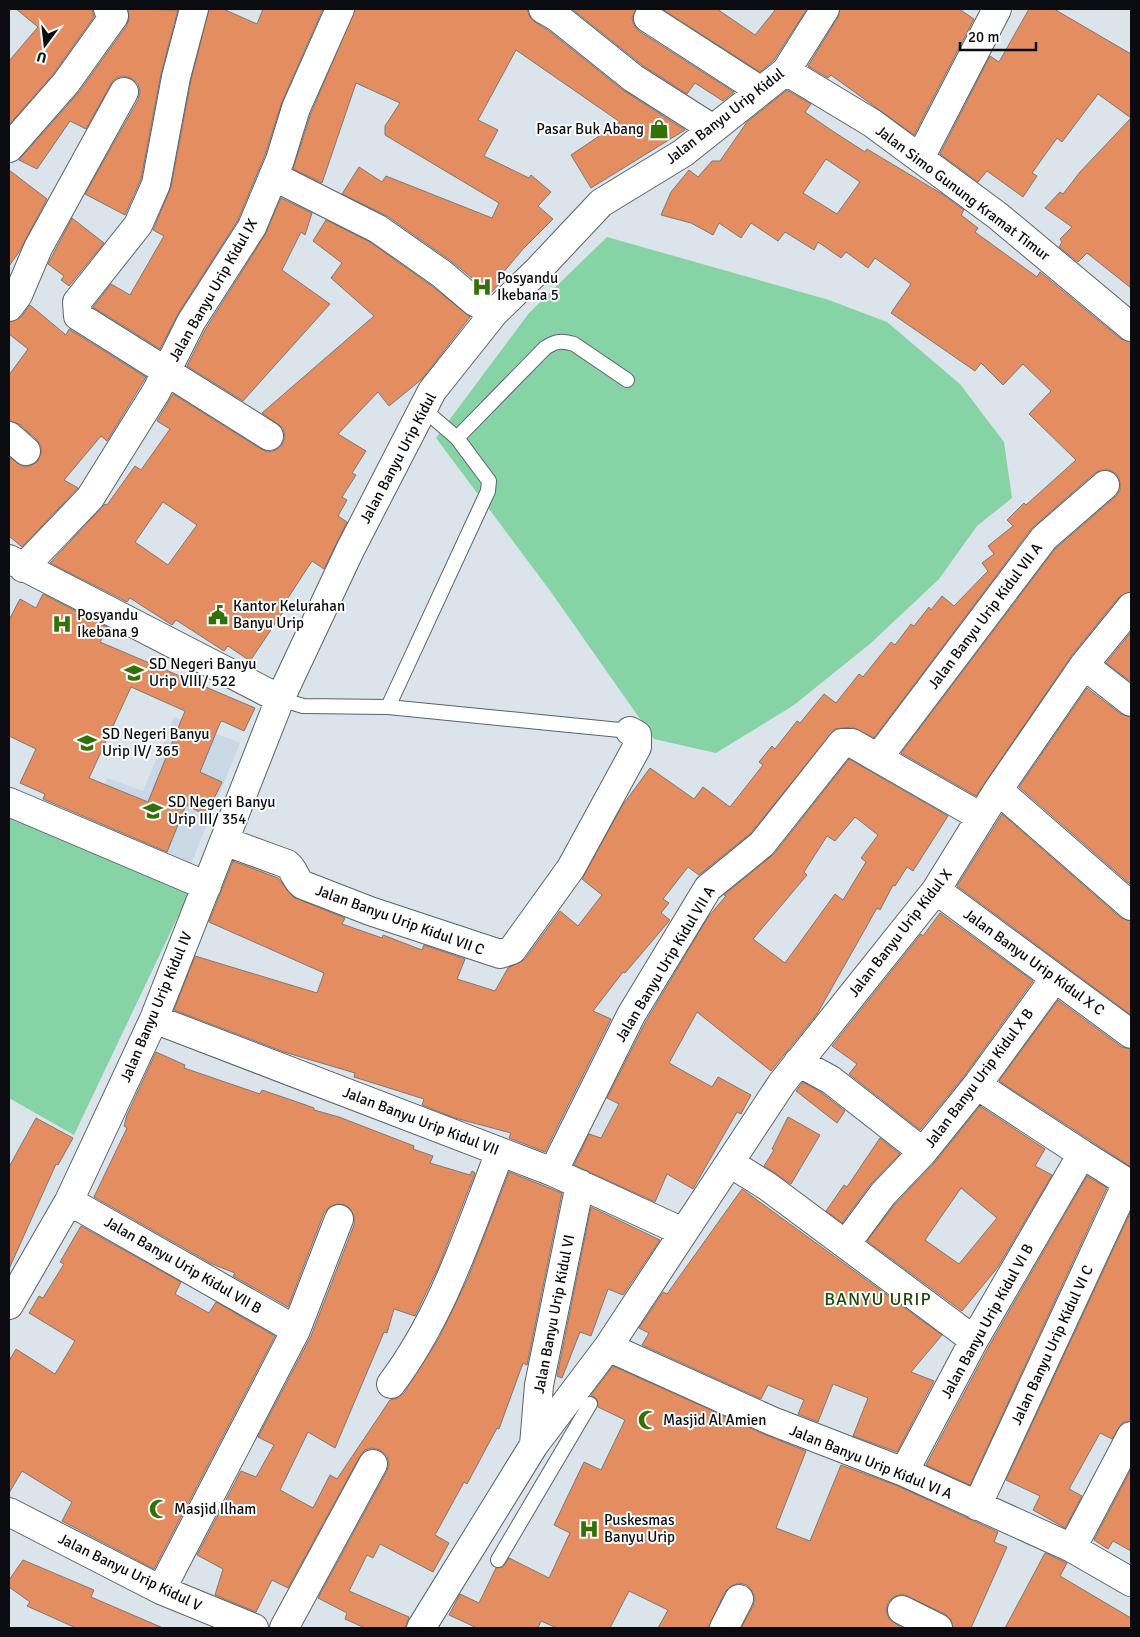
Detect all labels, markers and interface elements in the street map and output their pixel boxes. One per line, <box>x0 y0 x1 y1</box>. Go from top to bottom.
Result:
north arrow <box>20 20 70 70</box>
scale bar <box>960 20 1036 52</box>
text: 20 m <box>968 28 999 46</box>
text: U <box>35 48 49 67</box>
street label: Jalan Banyu Urip Kidul <box>662 64 788 168</box>
shop icon: Pasar Buk Abang <box>648 118 670 140</box>
place label: Pasar Buk Abang <box>536 120 644 138</box>
street label: Jalan Simo Gunung Kramat Timur <box>872 122 1054 265</box>
street label: Jalan Banyu Urip Kidul IX <box>165 215 261 365</box>
place label: Posyandu Ikebana 5 <box>497 269 559 304</box>
hospital icon: Posyandu Ikebana 5 <box>471 276 493 298</box>
street label: Jalan Banyu Urip Kidul <box>356 390 440 526</box>
street label: Jalan Banyu Urip Kidul VII A <box>924 539 1046 693</box>
place label: Kantor Kelurahan Banyu Urip <box>233 597 345 632</box>
public building icon: Kantor Kelurahan Banyu Urip <box>207 604 229 626</box>
place label: Posyandu Ikebana 9 <box>77 606 139 641</box>
hospital icon: Posyandu Ikebana 9 <box>51 613 73 635</box>
place label: SD Negeri Banyu Urip VIII/ 522 <box>149 655 256 690</box>
school or university icon: SD Negeri Banyu Urip VIII/ 522 <box>123 662 145 684</box>
place label: SD Negeri Banyu Urip IV/ 365 <box>102 725 209 760</box>
school or university icon: SD Negeri Banyu Urip IV/ 365 <box>76 732 98 754</box>
place label: SD Negeri Banyu Urip III/ 354 <box>168 793 275 828</box>
school or university icon: SD Negeri Banyu Urip III/ 354 <box>142 800 164 822</box>
street label: Jalan Banyu Urip Kidul X <box>844 865 956 1001</box>
street label: Jalan Banyu Urip Kidul VII C <box>313 881 487 959</box>
street label: Jalan Banyu Urip Kidul VII A <box>611 883 719 1045</box>
street label: Jalan Banyu Urip Kidul X C <box>960 905 1108 1019</box>
street label: Jalan Banyu Urip Kidul IV <box>116 929 196 1085</box>
street label: Jalan Banyu Urip Kidul X B <box>921 1005 1037 1151</box>
street label: Jalan Banyu Urip Kidul VII <box>340 1083 502 1159</box>
street label: Jalan Banyu Urip Kidul VII B <box>101 1213 265 1317</box>
street label: Jalan Banyu Urip Kidul VI <box>530 1233 578 1395</box>
street label: Jalan Banyu Urip Kidul VI B <box>937 1241 1037 1401</box>
street label: Jalan Banyu Urip Kidul VI C <box>1007 1262 1097 1428</box>
district label: BANYU URIP <box>824 1288 932 1310</box>
mosque icon: Masjid Al Amien <box>637 1409 659 1431</box>
place label: Masjid Al Amien <box>663 1411 766 1429</box>
street label: Jalan Banyu Urip Kidul VI A <box>787 1421 955 1503</box>
mosque icon: Masjid Ilham <box>148 1498 170 1520</box>
place label: Masjid Ilham <box>174 1500 256 1518</box>
place label: Puskesmas Banyu Urip <box>604 1511 675 1546</box>
hospital icon: Puskesmas Banyu Urip <box>578 1518 600 1540</box>
street label: Jalan Banyu Urip Kidul V <box>55 1529 205 1615</box>

